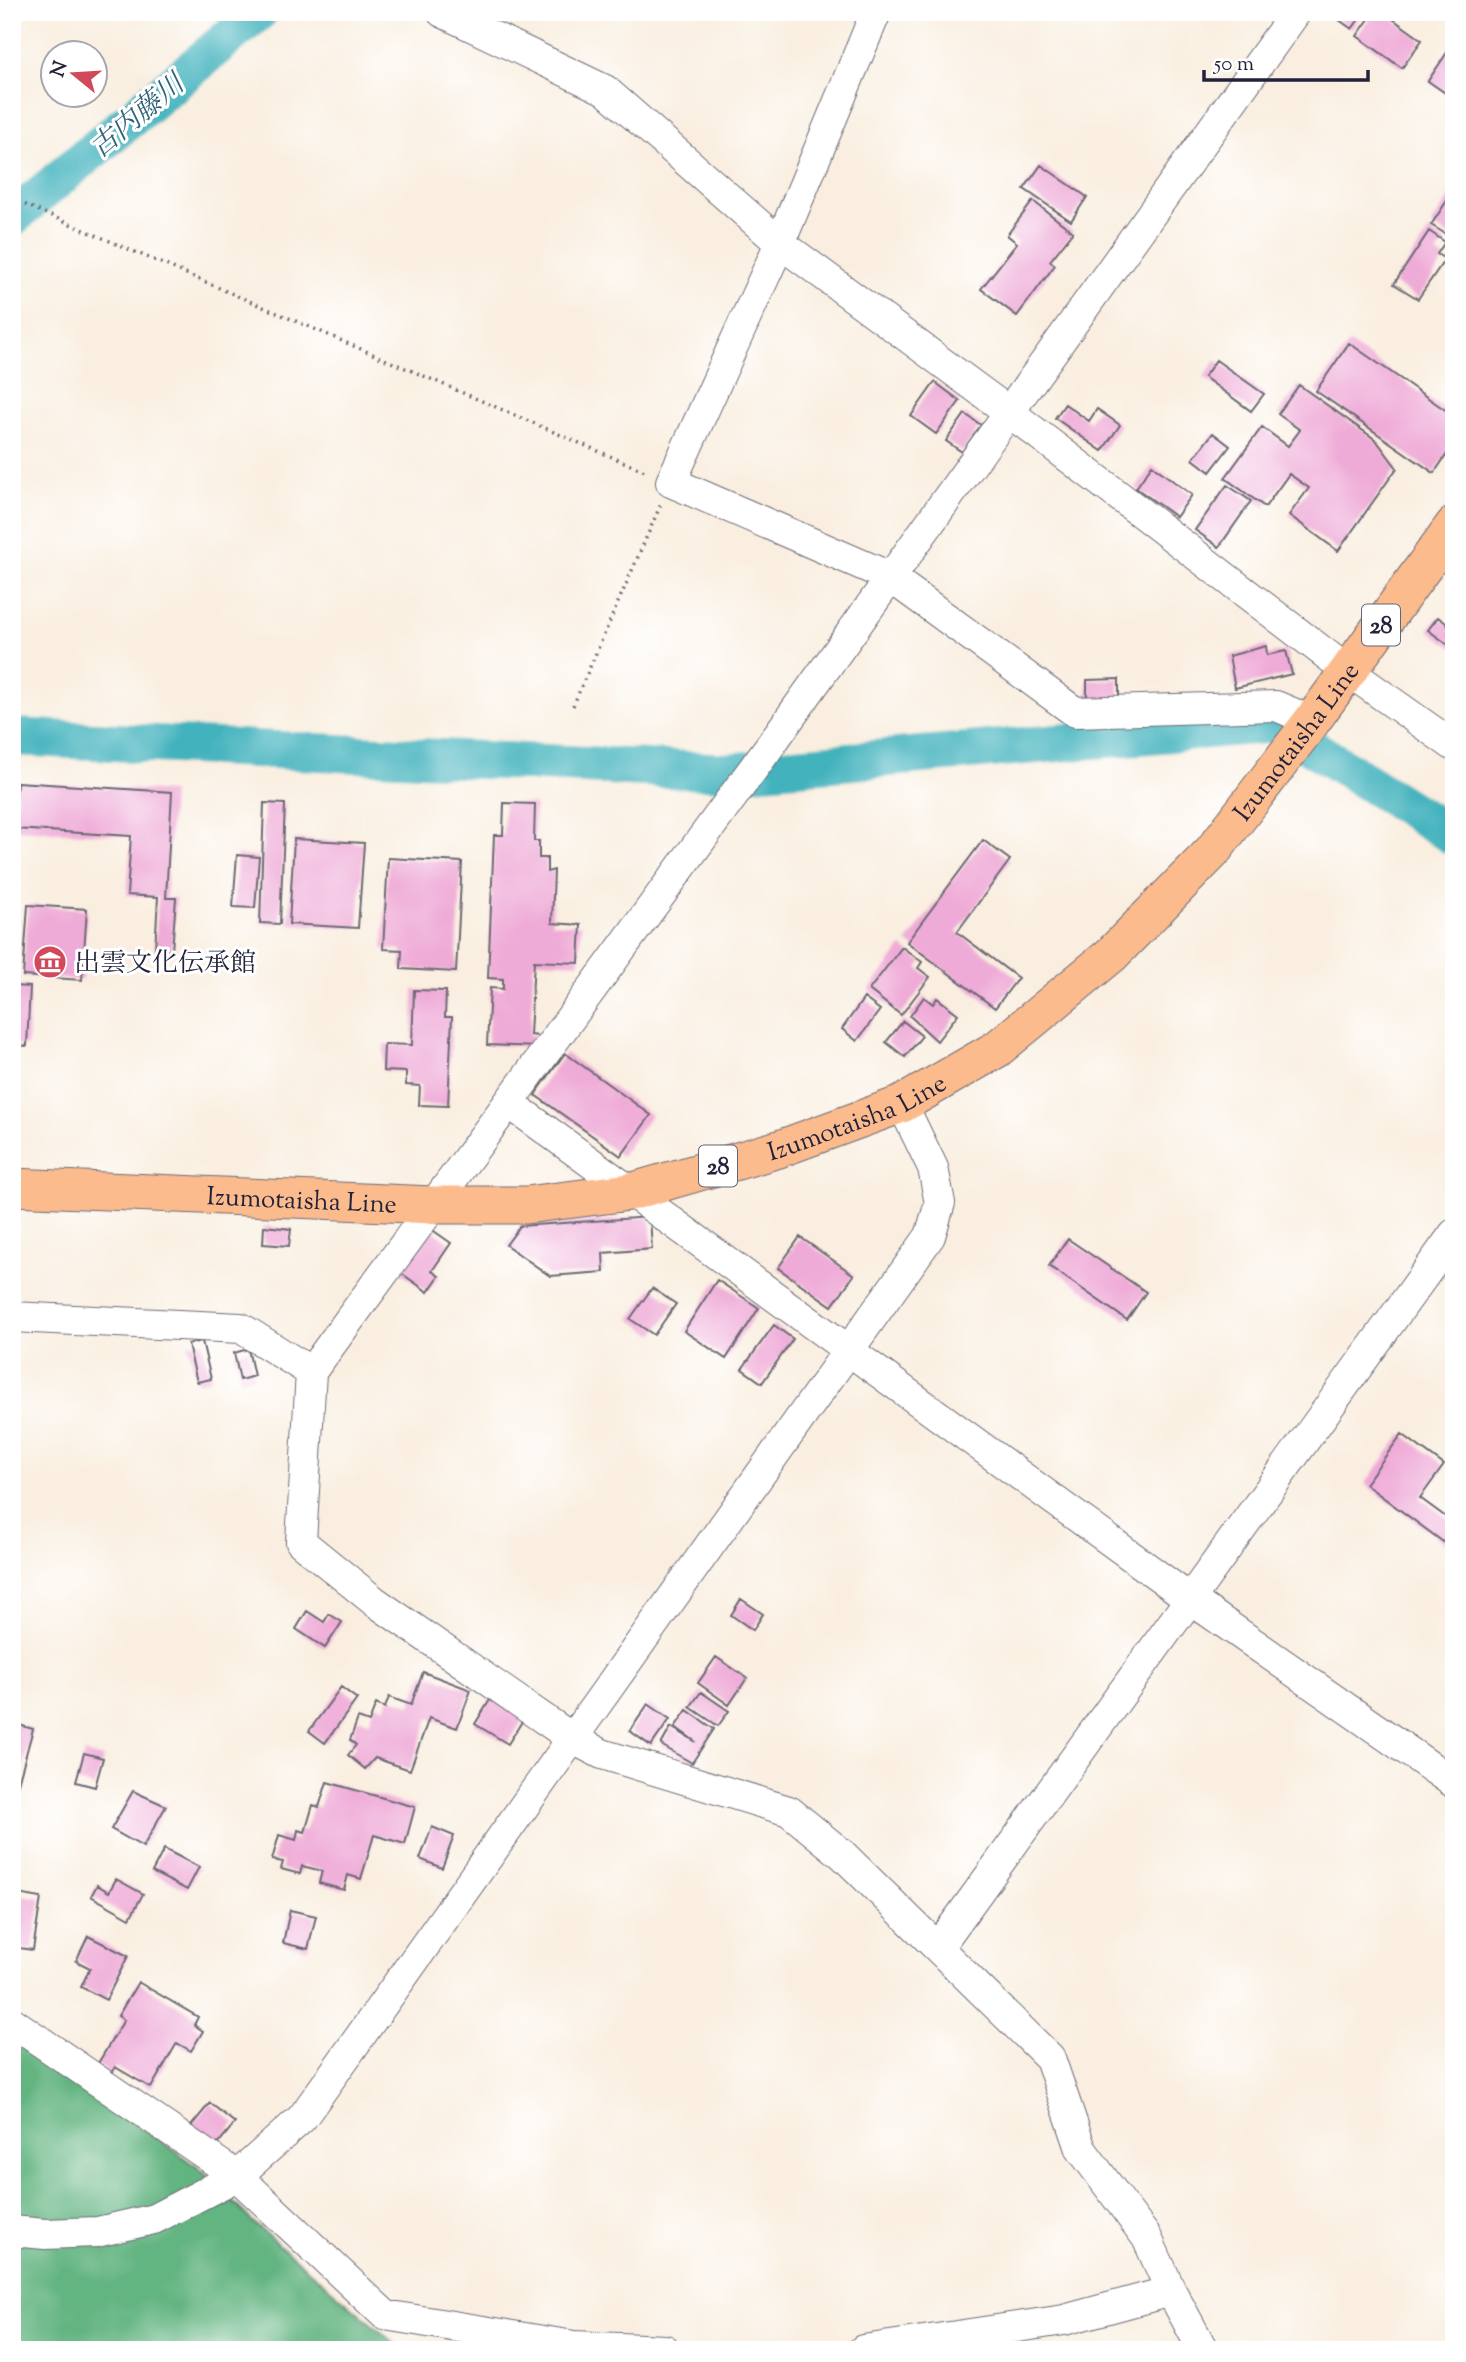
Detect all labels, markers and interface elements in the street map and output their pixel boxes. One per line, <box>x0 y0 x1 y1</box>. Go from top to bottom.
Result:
north arrow <box>38 38 108 108</box>
scale bar <box>1204 38 1368 82</box>
text: 50 m <box>1213 50 1254 80</box>
text: N <box>45 58 75 81</box>
water label: 古内藤川 <box>82 64 196 169</box>
road number: 28 <box>1362 604 1400 646</box>
street label: Izumotaisha Line <box>1226 655 1370 830</box>
museum icon: 出雲文化伝承館 <box>31 943 69 981</box>
place label: 出雲文化伝承館 <box>74 946 256 983</box>
street label: Izumotaisha Line <box>764 1066 954 1172</box>
road number: 28 <box>699 1146 737 1186</box>
street label: Izumotaisha Line <box>206 1179 397 1224</box>

